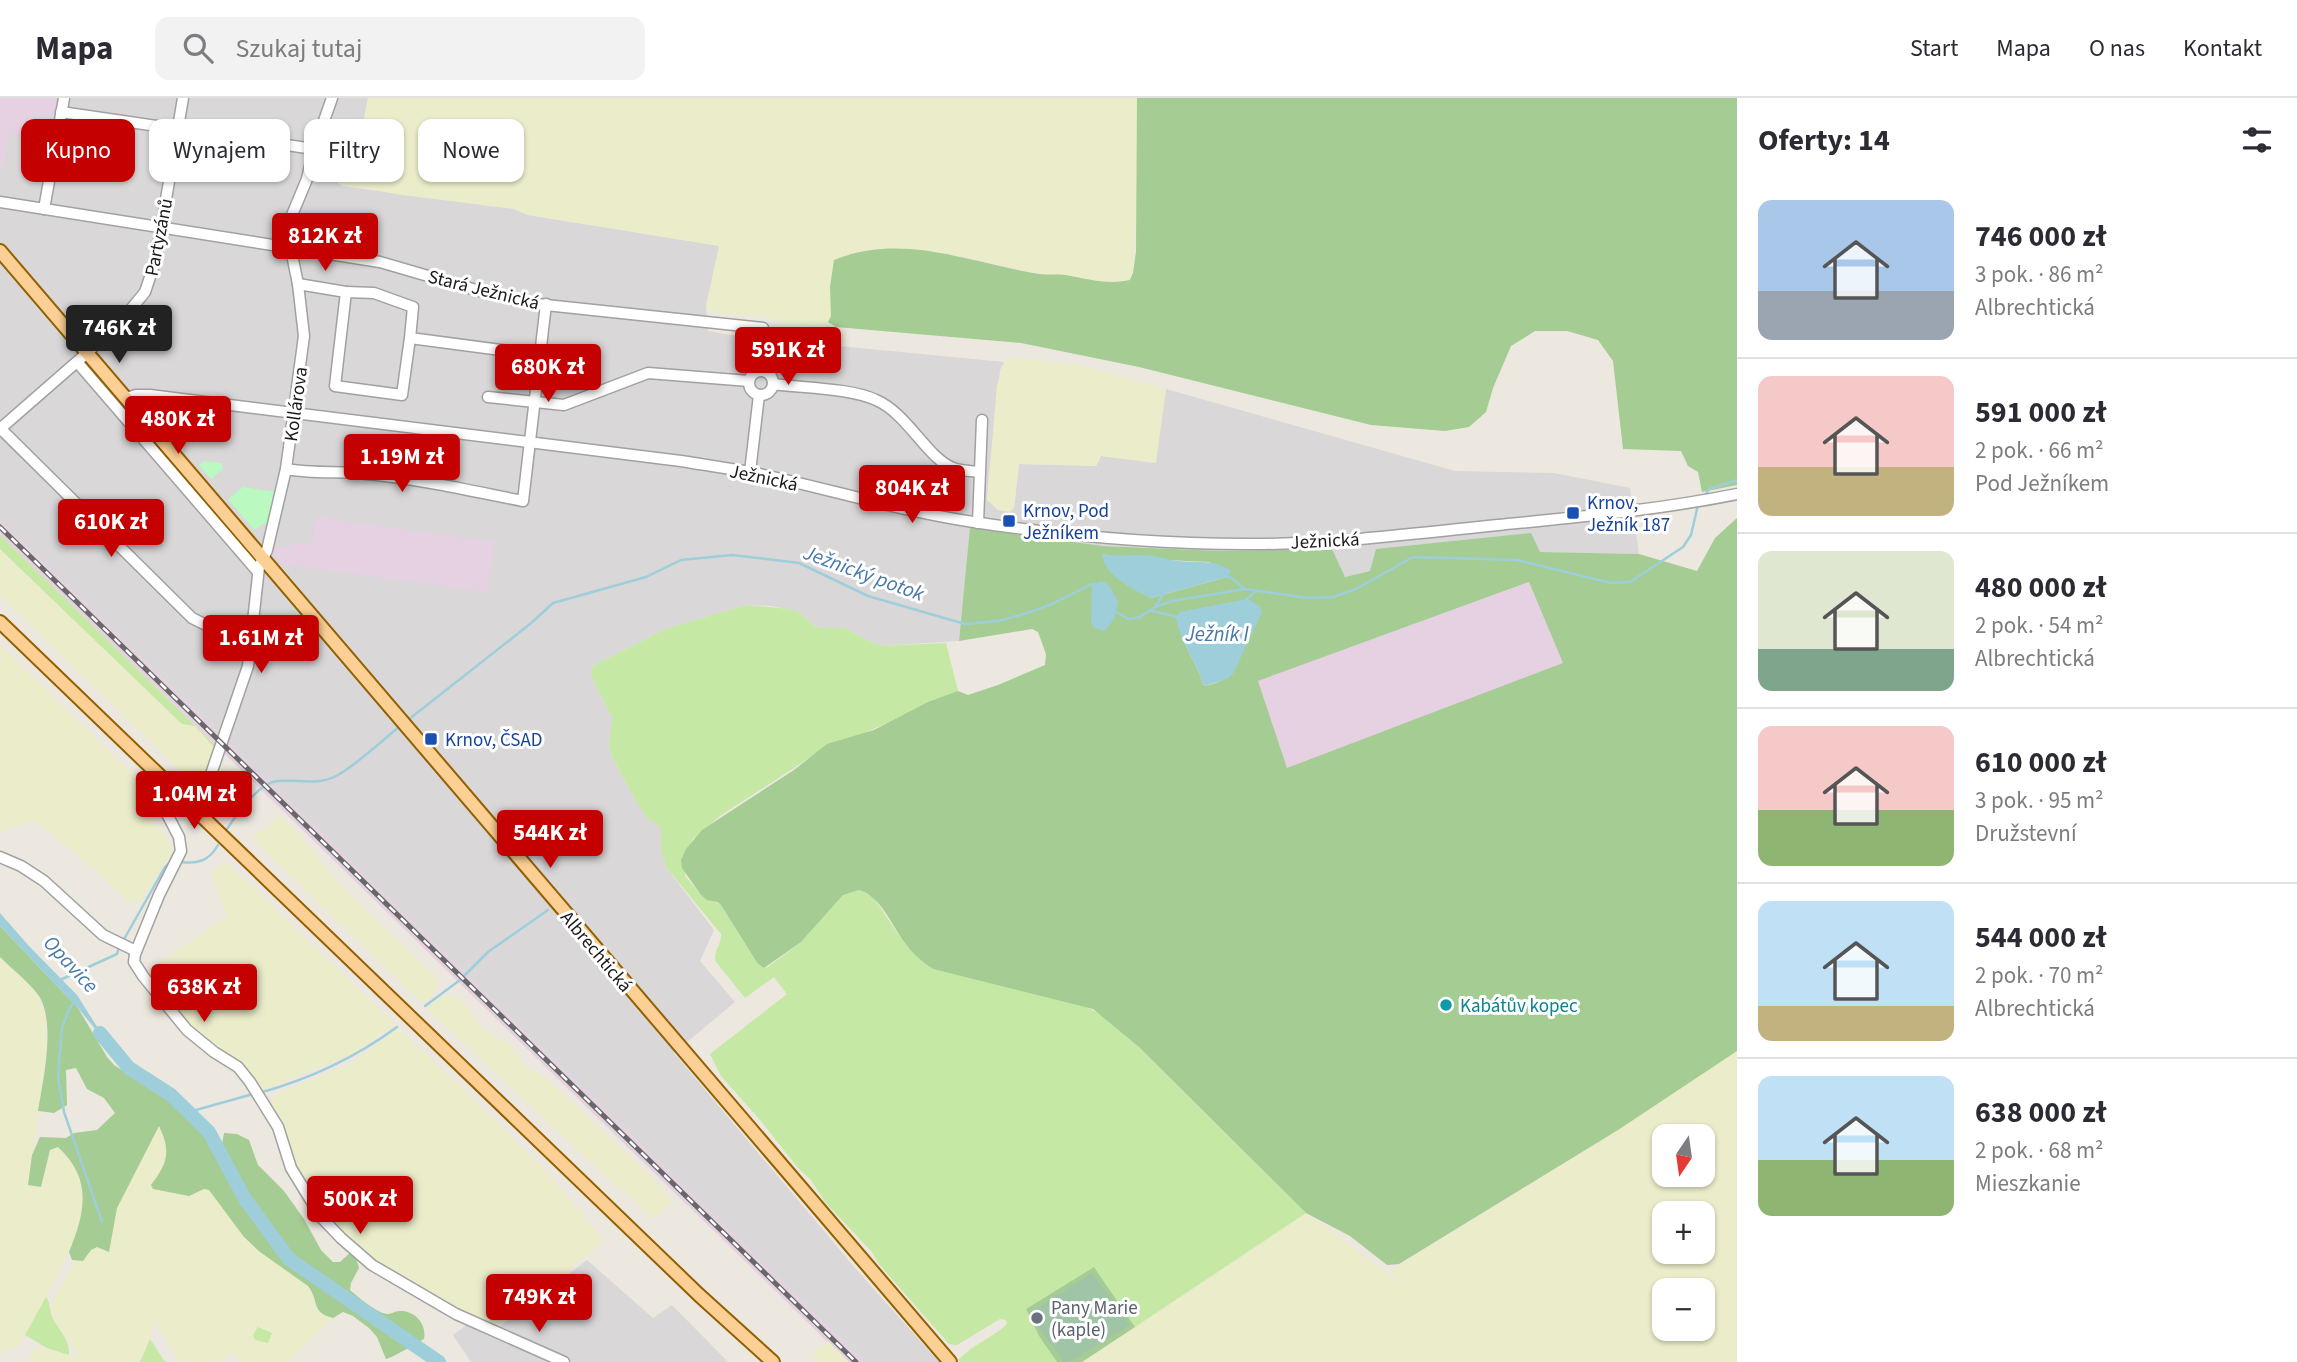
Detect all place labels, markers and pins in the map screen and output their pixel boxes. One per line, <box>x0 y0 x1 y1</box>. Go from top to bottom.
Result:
pin: 812K zł <box>260 214 390 273</box>
pin: 746K zł <box>54 306 184 365</box>
pin: 591K zł <box>723 328 853 387</box>
pin: 680K zł <box>483 344 613 404</box>
pin: 480K zł <box>113 396 243 456</box>
pin: 1.19M zł <box>330 434 474 494</box>
pin: 804K zł <box>847 466 977 525</box>
place label: Krnov, Ježník 187 <box>1587 490 1670 539</box>
place label: Krnov, Pod Ježníkem <box>1023 498 1109 547</box>
pin: 610K zł <box>46 500 176 559</box>
marker: Krnov, Ježník 187 <box>1565 505 1581 521</box>
marker: Krnov, Pod Ježníkem <box>1001 513 1017 529</box>
pin: 1.61M zł <box>189 616 333 675</box>
place label: Krnov, ČSAD <box>445 727 543 754</box>
marker: Krnov, ČSAD <box>423 731 439 747</box>
pin: 1.04M zł <box>122 772 266 831</box>
pin: 544K zł <box>485 810 615 870</box>
pin: 638K zł <box>139 964 269 1024</box>
place label: Kabátův kopec <box>1460 993 1578 1020</box>
marker: Kabátův kopec <box>1438 997 1454 1013</box>
pin: 500K zł <box>295 1176 425 1236</box>
pin: 749K zł <box>474 1274 604 1334</box>
place label: Pany Marie (kaple) <box>1051 1295 1138 1344</box>
marker: Pany Marie (kaple) <box>1029 1310 1045 1326</box>

